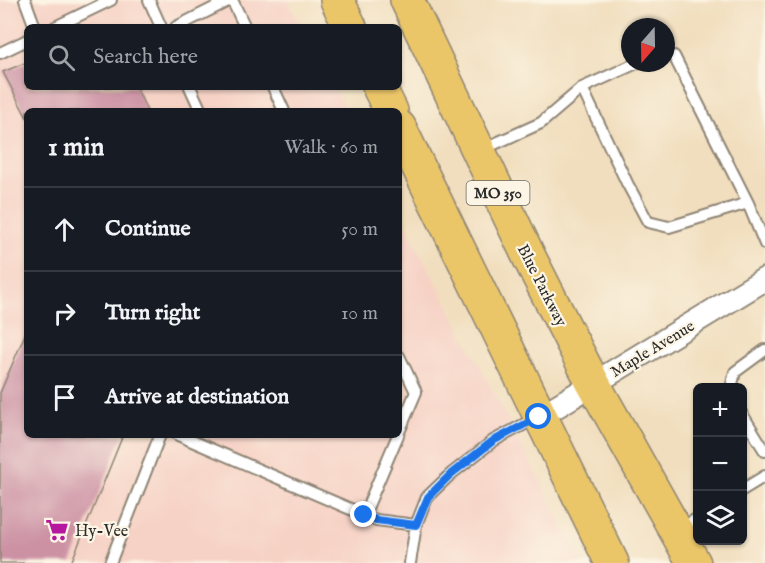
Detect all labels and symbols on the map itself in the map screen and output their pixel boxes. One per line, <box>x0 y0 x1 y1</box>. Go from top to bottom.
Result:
north arrow <box>621 18 675 72</box>
road number: MO 350 <box>466 181 530 205</box>
street label: Blue Parkway <box>512 242 570 330</box>
street label: Maple Avenue <box>607 317 699 383</box>
route start <box>525 403 551 429</box>
route end <box>350 501 376 527</box>
supermarket icon: Hy-Vee <box>44 517 70 543</box>
place label: Hy-Vee <box>75 522 128 542</box>

